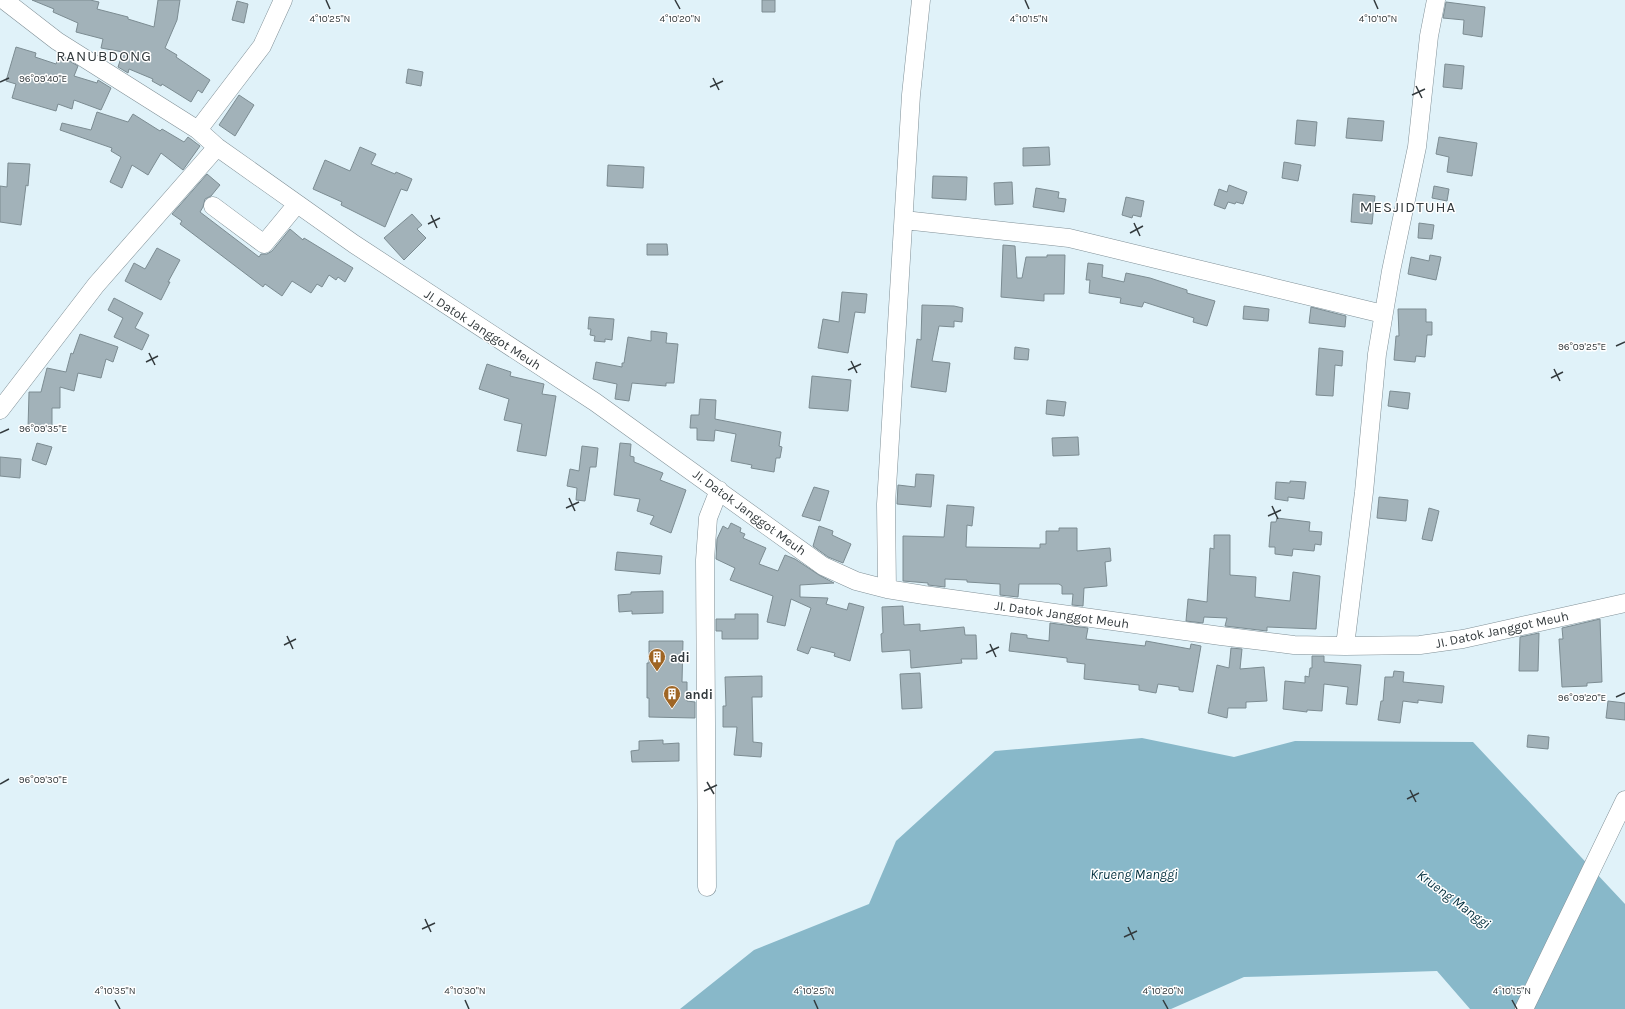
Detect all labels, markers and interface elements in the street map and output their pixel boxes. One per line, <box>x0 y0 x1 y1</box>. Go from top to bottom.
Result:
text: 4°10'25"N <box>310 13 350 25</box>
text: 4°10'20"N <box>659 13 701 25</box>
text: 4°10'15"N <box>1010 13 1048 25</box>
text: 4°10'10"N <box>1359 13 1397 25</box>
district label: RANUBDONG <box>56 47 152 65</box>
text: 96°09'40"E <box>19 73 67 85</box>
district label: MESJIDTUHA <box>1360 198 1456 216</box>
street label: JI. Datok Janggot Meuh <box>422 286 544 373</box>
text: 96°09'25"E <box>1558 341 1606 353</box>
text: 96°09'35"E <box>19 423 67 435</box>
street label: JI. Datok Janggot Meuh <box>690 466 809 558</box>
street label: JI. Datok Janggot Meuh <box>994 598 1130 631</box>
street label: JI. Datok Janggot Meuh <box>1434 608 1570 651</box>
building icon: adi <box>647 647 667 672</box>
place label: adi <box>670 650 690 665</box>
building icon: andi <box>662 684 682 709</box>
place label: andi <box>685 687 713 702</box>
text: 96°09'20"E <box>1558 692 1606 704</box>
text: 96°09'30"E <box>19 774 67 786</box>
water label: Krueng Manggi <box>1090 866 1178 883</box>
water label: Krueng Manggi <box>1414 866 1494 933</box>
text: 4°10'35"N <box>94 985 136 997</box>
text: 4°10'30"N <box>444 985 486 997</box>
text: 4°10'25"N <box>794 985 834 997</box>
text: 4°10'20"N <box>1142 985 1184 997</box>
text: 4°10'15"N <box>1493 985 1531 997</box>

